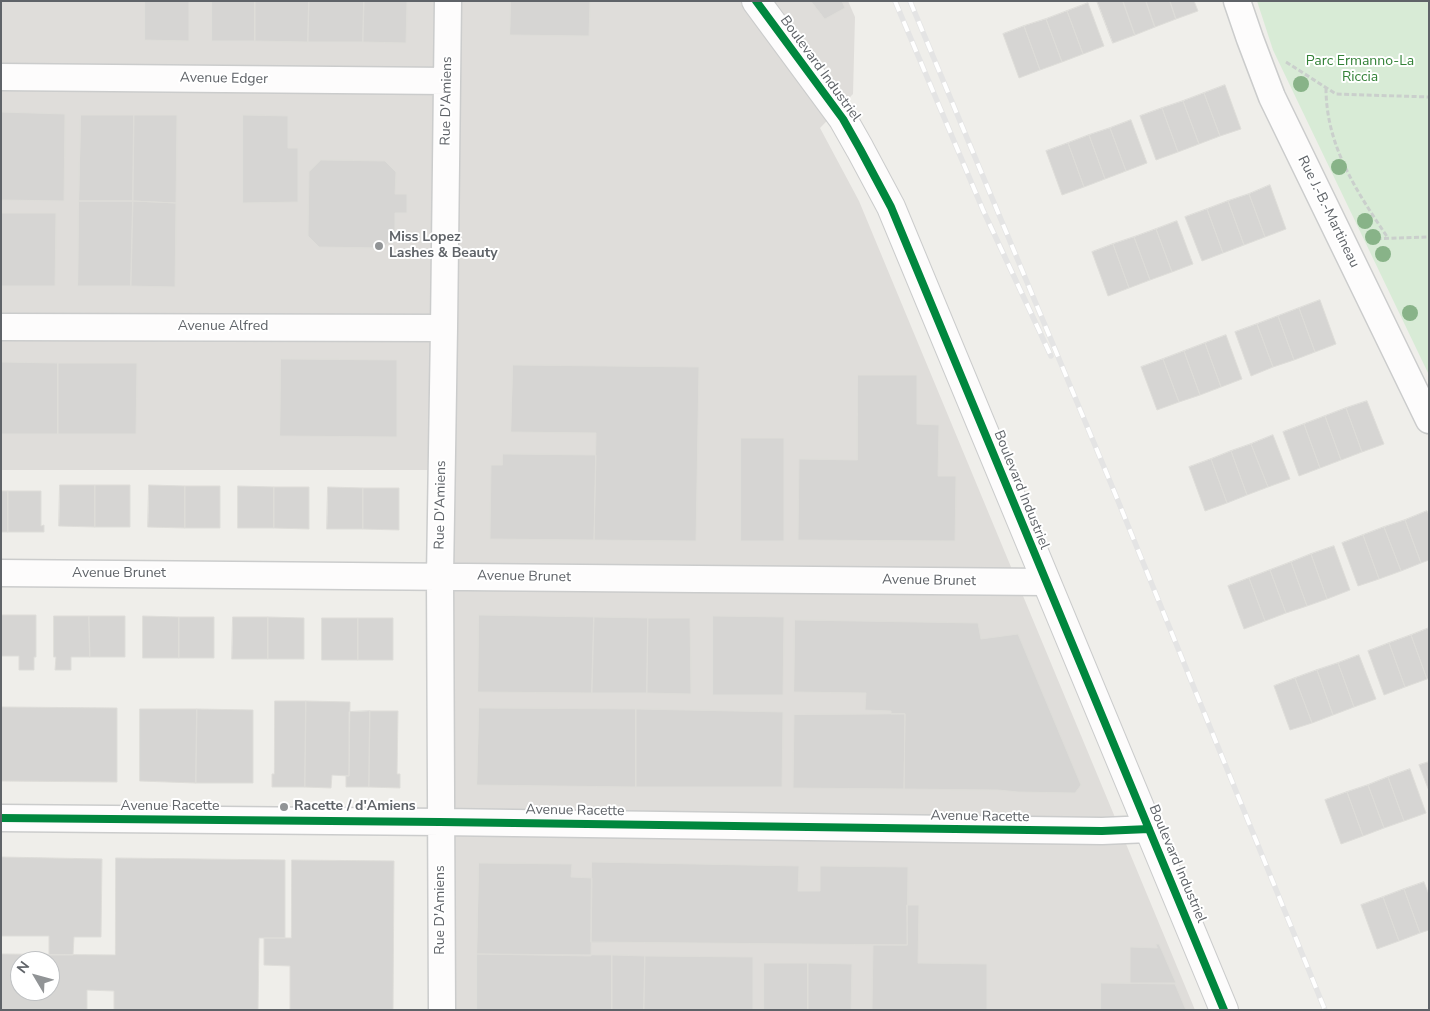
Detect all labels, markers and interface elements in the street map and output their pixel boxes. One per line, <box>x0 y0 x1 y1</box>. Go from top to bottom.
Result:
street label: Boulevard Industriel <box>776 13 864 125</box>
park label: Parc Ermanno-La Riccia <box>1306 54 1414 86</box>
street label: Rue D'Amiens <box>438 56 456 146</box>
street label: Avenue Edger <box>180 70 268 88</box>
street label: Rue J.-B.-Martineau <box>1294 153 1362 271</box>
place label: Miss Lopez Lashes & Beauty <box>389 230 498 262</box>
marker: Miss Lopez Lashes & Beauty <box>373 240 385 252</box>
street label: Avenue Alfred <box>178 319 268 335</box>
street label: Boulevard Industriel <box>989 428 1053 552</box>
street label: Rue D'Amiens <box>432 460 450 550</box>
street label: Avenue Brunet <box>72 566 166 582</box>
street label: Avenue Brunet <box>477 568 571 586</box>
street label: Avenue Brunet <box>882 572 976 590</box>
street label: Avenue Racette <box>121 799 219 815</box>
place label: Racette / d'Amiens <box>294 799 416 815</box>
marker: Racette / d'Amiens <box>278 801 290 813</box>
street label: Avenue Racette <box>525 802 625 820</box>
street label: Boulevard Industriel <box>1145 802 1209 926</box>
street label: Avenue Racette <box>930 808 1030 826</box>
street label: Rue D'Amiens <box>433 865 449 955</box>
north arrow <box>10 951 60 1001</box>
text: N <box>13 957 34 977</box>

